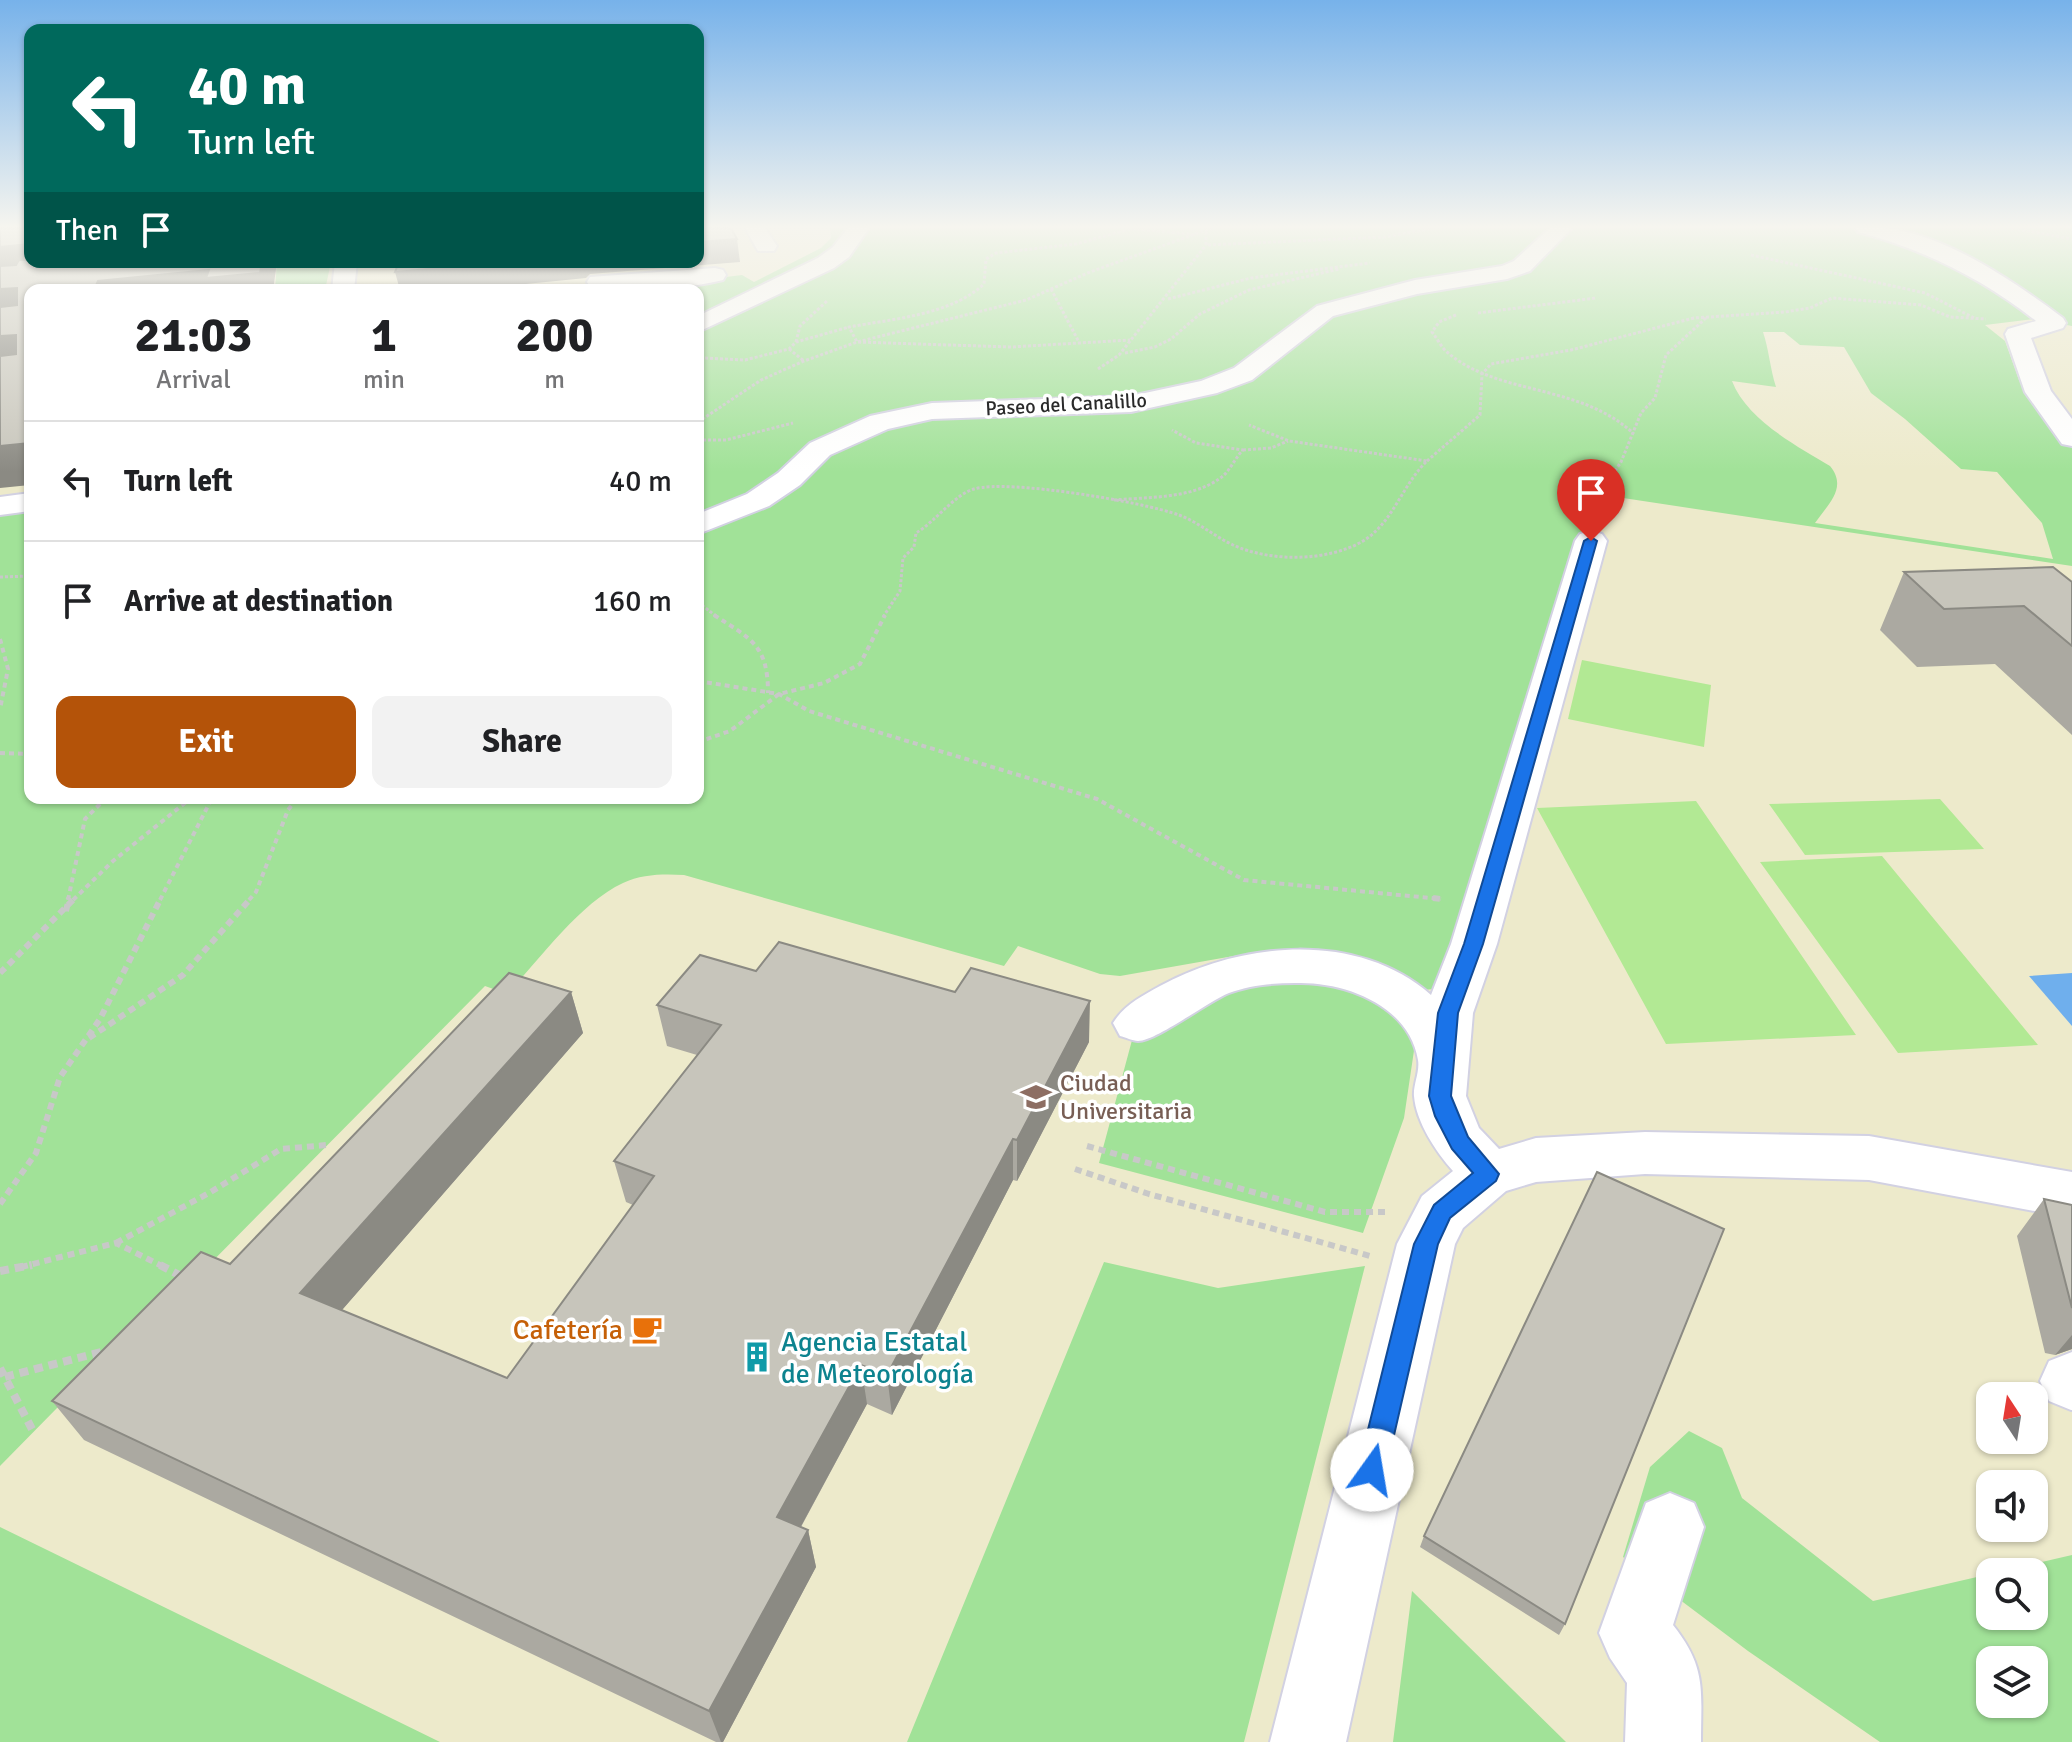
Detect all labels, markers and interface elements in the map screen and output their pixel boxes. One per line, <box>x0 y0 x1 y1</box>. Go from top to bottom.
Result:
text: 40 m <box>188 51 306 120</box>
icon: left <box>56 56 160 160</box>
text: Turn left <box>188 120 315 165</box>
icon: arrive <box>134 208 178 252</box>
text: Then <box>56 212 118 249</box>
text: 21:03 <box>135 306 252 365</box>
text: 1 <box>371 306 397 365</box>
text: 200 <box>516 306 593 365</box>
text: Arrival <box>156 364 231 396</box>
text: min <box>363 364 405 396</box>
text: m <box>544 364 565 396</box>
street label: Paseo del Canalillo <box>985 388 1147 421</box>
icon: left <box>56 459 100 503</box>
pin <box>1557 459 1625 541</box>
text: Turn left <box>124 463 233 500</box>
text: 40 m <box>609 463 672 500</box>
icon: arrive <box>1569 471 1613 515</box>
icon: arrive <box>56 579 100 623</box>
text: Arrive at destination <box>124 583 393 620</box>
text: 160 m <box>593 583 672 620</box>
button: Exit <box>56 696 356 788</box>
button: Share <box>372 696 672 788</box>
place label: Ciudad Universitaria <box>1060 1068 1192 1126</box>
school or university icon: Ciudad Universitaria <box>1019 1080 1053 1114</box>
cafe icon: Cafetería <box>630 1312 664 1346</box>
place label: Cafetería <box>513 1313 623 1347</box>
place label: Agencia Estatal de Meteorología <box>781 1325 974 1391</box>
building icon: Agencia Estatal de Meteorología <box>740 1340 774 1374</box>
north arrow <box>1976 1382 2048 1454</box>
map controls <box>1976 1382 2048 1718</box>
position arrow <box>1330 1428 1414 1512</box>
button: sound <box>1976 1470 2048 1542</box>
button: search <box>1976 1558 2048 1630</box>
button: layers <box>1976 1646 2048 1718</box>

